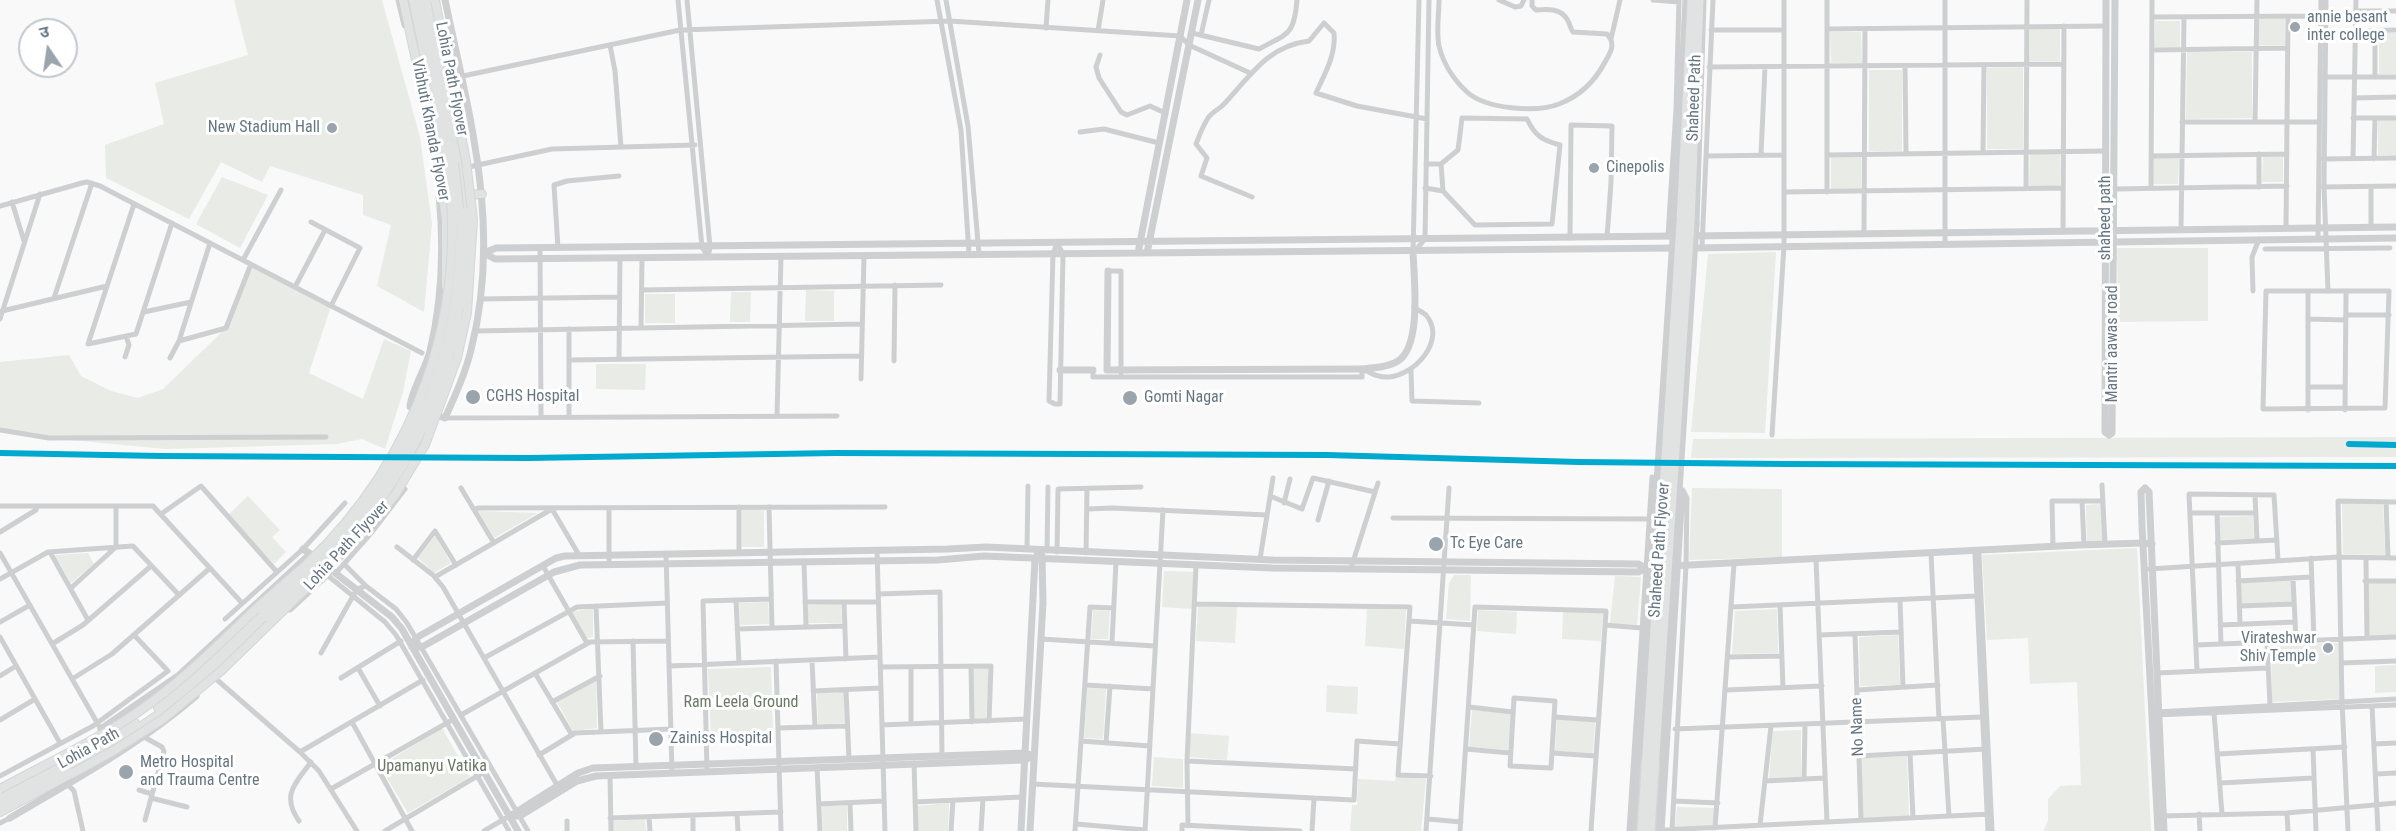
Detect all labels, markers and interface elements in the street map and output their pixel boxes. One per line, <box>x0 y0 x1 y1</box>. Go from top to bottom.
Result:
place label: annie besant inter college <box>2307 8 2388 46</box>
north arrow <box>18 18 78 78</box>
street label: Lohia Path Flyover <box>431 20 471 138</box>
marker: annie besant inter college <box>2288 20 2302 34</box>
text: उ <box>38 22 51 42</box>
street label: Shaheed Path <box>1684 54 1706 142</box>
street label: Vibhuti Khanda Flyover <box>407 57 453 203</box>
place label: New Stadium Hall <box>208 118 320 138</box>
marker: New Stadium Hall <box>325 121 339 135</box>
place label: Cinepolis <box>1606 158 1665 178</box>
marker: Cinepolis <box>1587 161 1601 175</box>
street label: shaheed path <box>2096 175 2116 261</box>
street label: Mantri aawas road <box>2103 285 2123 403</box>
place label: CGHS Hospital <box>486 387 579 407</box>
marker: CGHS Hospital <box>464 388 482 406</box>
place label: Gomti Nagar <box>1144 388 1224 408</box>
marker: Gomti Nagar <box>1121 389 1139 407</box>
street label: Shaheed Path Flyover <box>1646 482 1674 618</box>
street label: Lohia Path Flyover <box>300 497 394 595</box>
place label: Tc Eye Care <box>1450 534 1523 554</box>
marker: Tc Eye Care <box>1427 535 1445 553</box>
place label: Virateshwar Shiv Temple <box>2240 629 2316 667</box>
marker: Virateshwar Shiv Temple <box>2321 641 2335 655</box>
park label: Ram Leela Ground <box>683 693 799 713</box>
street label: No Name <box>1847 697 1869 757</box>
street label: Lohia Path <box>55 724 123 774</box>
place label: Zainiss Hospital <box>670 729 772 749</box>
marker: Zainiss Hospital <box>647 730 665 748</box>
place label: Metro Hospital and Trauma Centre <box>140 753 259 791</box>
park label: Upamanyu Vatika <box>377 757 487 777</box>
marker: Metro Hospital and Trauma Centre <box>117 763 135 781</box>

